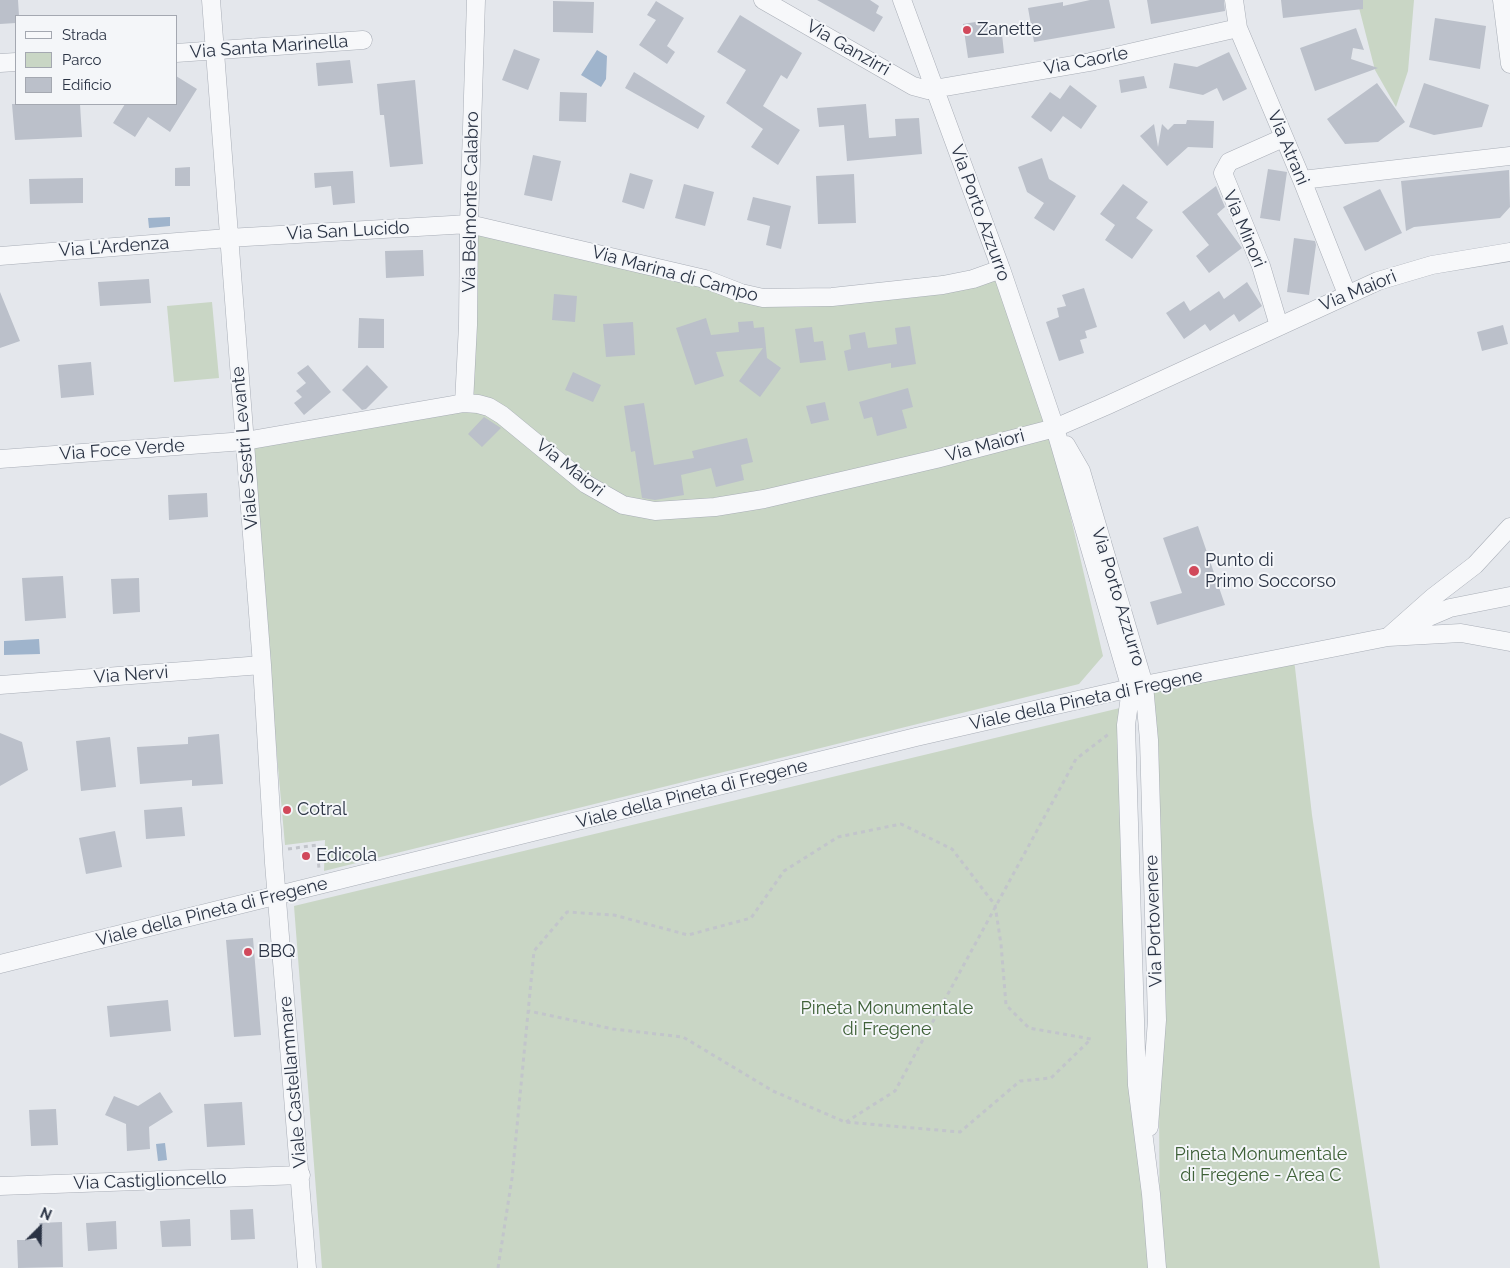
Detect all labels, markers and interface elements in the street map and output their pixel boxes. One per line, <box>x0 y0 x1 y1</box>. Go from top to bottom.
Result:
legend <box>15 15 178 105</box>
street label: Via Ganzirri <box>802 15 894 81</box>
place label: Zanette <box>977 19 1042 41</box>
marker: Zanette <box>961 24 973 36</box>
text: Strada <box>62 26 107 44</box>
street label: Via Santa Marinella <box>189 31 349 63</box>
street label: Via Caorle <box>1042 42 1130 80</box>
text: Parco <box>62 51 102 69</box>
text: Edificio <box>62 76 112 94</box>
street label: Via Atrani <box>1263 107 1313 189</box>
street label: Via Belmonte Calabro <box>459 111 483 293</box>
street label: Via Porto Azzurro <box>945 142 1015 284</box>
street label: Via Minori <box>1218 187 1270 271</box>
street label: Via San Lucido <box>286 217 410 245</box>
street label: Via L'Ardenza <box>58 232 170 262</box>
street label: Via Marina di Campo <box>589 241 761 307</box>
street label: Via Maiori <box>1316 266 1400 316</box>
street label: Viale Sestri Levante <box>227 366 263 530</box>
street label: Via Maiori <box>943 425 1027 467</box>
street label: Via Foce Verde <box>59 435 185 465</box>
street label: Via Maiori <box>531 435 609 501</box>
street label: Via Porto Azzurro <box>1087 525 1149 669</box>
place label: Punto di Primo Soccorso <box>1205 550 1336 592</box>
marker: Punto di Primo Soccorso <box>1187 564 1201 578</box>
street label: Via Nervi <box>93 662 169 688</box>
street label: Viale della Pineta di Fregene <box>968 665 1204 735</box>
street label: Viale della Pineta di Fregene <box>574 755 810 833</box>
place label: Cotral <box>297 799 347 821</box>
marker: Cotral <box>281 804 293 816</box>
place label: Edicola <box>316 845 377 867</box>
marker: Edicola <box>300 850 312 862</box>
street label: Via Portovenere <box>1141 854 1167 988</box>
street label: Viale della Pineta di Fregene <box>94 873 330 951</box>
place label: BBQ <box>258 941 295 963</box>
marker: BBQ <box>242 946 254 958</box>
street label: Viale Castellammare <box>275 995 311 1169</box>
park label: Pineta Monumentale di Fregene <box>801 998 973 1040</box>
park label: Pineta Monumentale di Fregene - Area C <box>1175 1144 1347 1186</box>
street label: Via Castiglioncello <box>73 1168 227 1194</box>
north arrow <box>15 1203 65 1253</box>
text: N <box>38 1205 54 1224</box>

